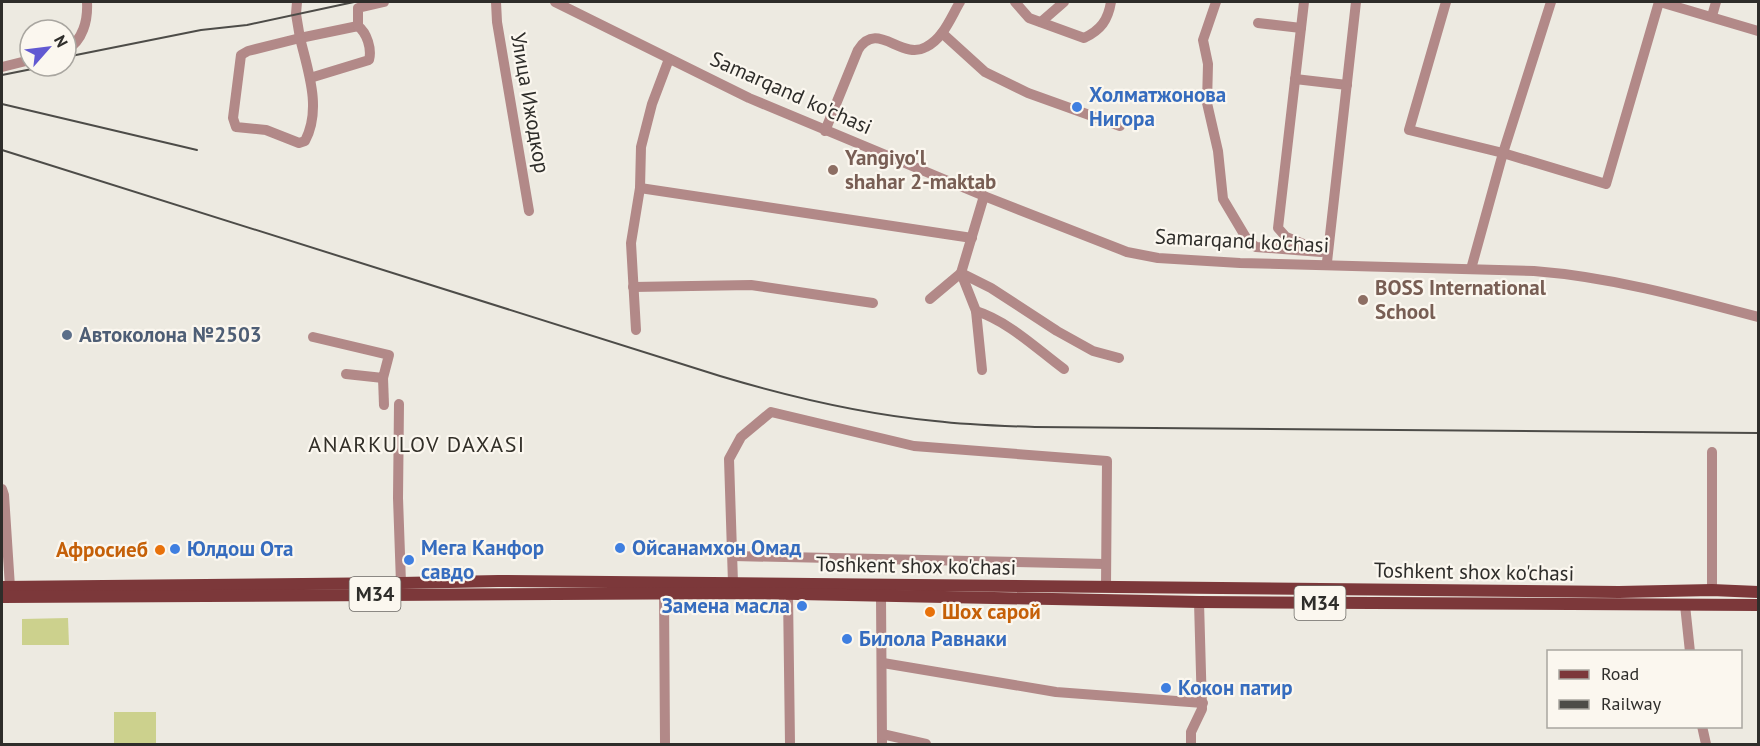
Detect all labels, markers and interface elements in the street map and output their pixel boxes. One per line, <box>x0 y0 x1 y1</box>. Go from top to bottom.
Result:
north arrow <box>18 18 78 78</box>
street label: Улица Ижодкор <box>505 31 556 175</box>
text: N <box>50 32 73 50</box>
street label: Samarqand ko'chasi <box>706 45 876 140</box>
place label: Холматжонова Нигора <box>1089 81 1226 132</box>
marker: Холматжонова Нигора <box>1070 100 1084 114</box>
place label: Yangiyo'l shahar 2-maktab <box>844 144 996 195</box>
marker: Yangiyo'l shahar 2-maktab <box>826 163 840 177</box>
street label: Samarqand ko'chasi <box>1154 222 1330 259</box>
place label: BOSS International School <box>1375 274 1547 325</box>
marker: BOSS International School <box>1356 293 1370 307</box>
place label: Автоколона №2503 <box>79 321 262 348</box>
marker: Автоколона №2503 <box>60 328 74 342</box>
district label: ANARKULOV DAXASI <box>308 430 526 458</box>
place label: Мега Канфор савдо <box>421 534 544 585</box>
place label: Ойсанамхон Омад <box>632 534 802 561</box>
place label: Юлдош Ота <box>187 535 293 562</box>
place label: Афросиеб <box>56 536 148 563</box>
marker: Ойсанамхон Омад <box>613 541 627 555</box>
marker: Юлдош Ота <box>168 542 182 556</box>
marker: Афросиеб <box>153 543 167 557</box>
street label: Toshkent shox ko'chasi <box>816 550 1016 581</box>
marker: Мега Канфор савдо <box>402 553 416 567</box>
street label: Toshkent shox ko'chasi <box>1374 556 1574 587</box>
road number: M34 <box>350 577 400 611</box>
road number: M34 <box>1294 586 1346 620</box>
place label: Замена масла <box>662 592 790 619</box>
place label: Шох сарой <box>942 598 1041 625</box>
marker: Замена масла <box>795 599 809 613</box>
marker: Шох сарой <box>923 605 937 619</box>
place label: Билола Равнаки <box>859 625 1007 652</box>
marker: Билола Равнаки <box>840 632 854 646</box>
legend <box>1547 650 1742 728</box>
text: Road <box>1601 662 1639 685</box>
place label: Кокон патир <box>1178 674 1293 701</box>
marker: Кокон патир <box>1159 681 1173 695</box>
text: Railway <box>1601 692 1662 715</box>

